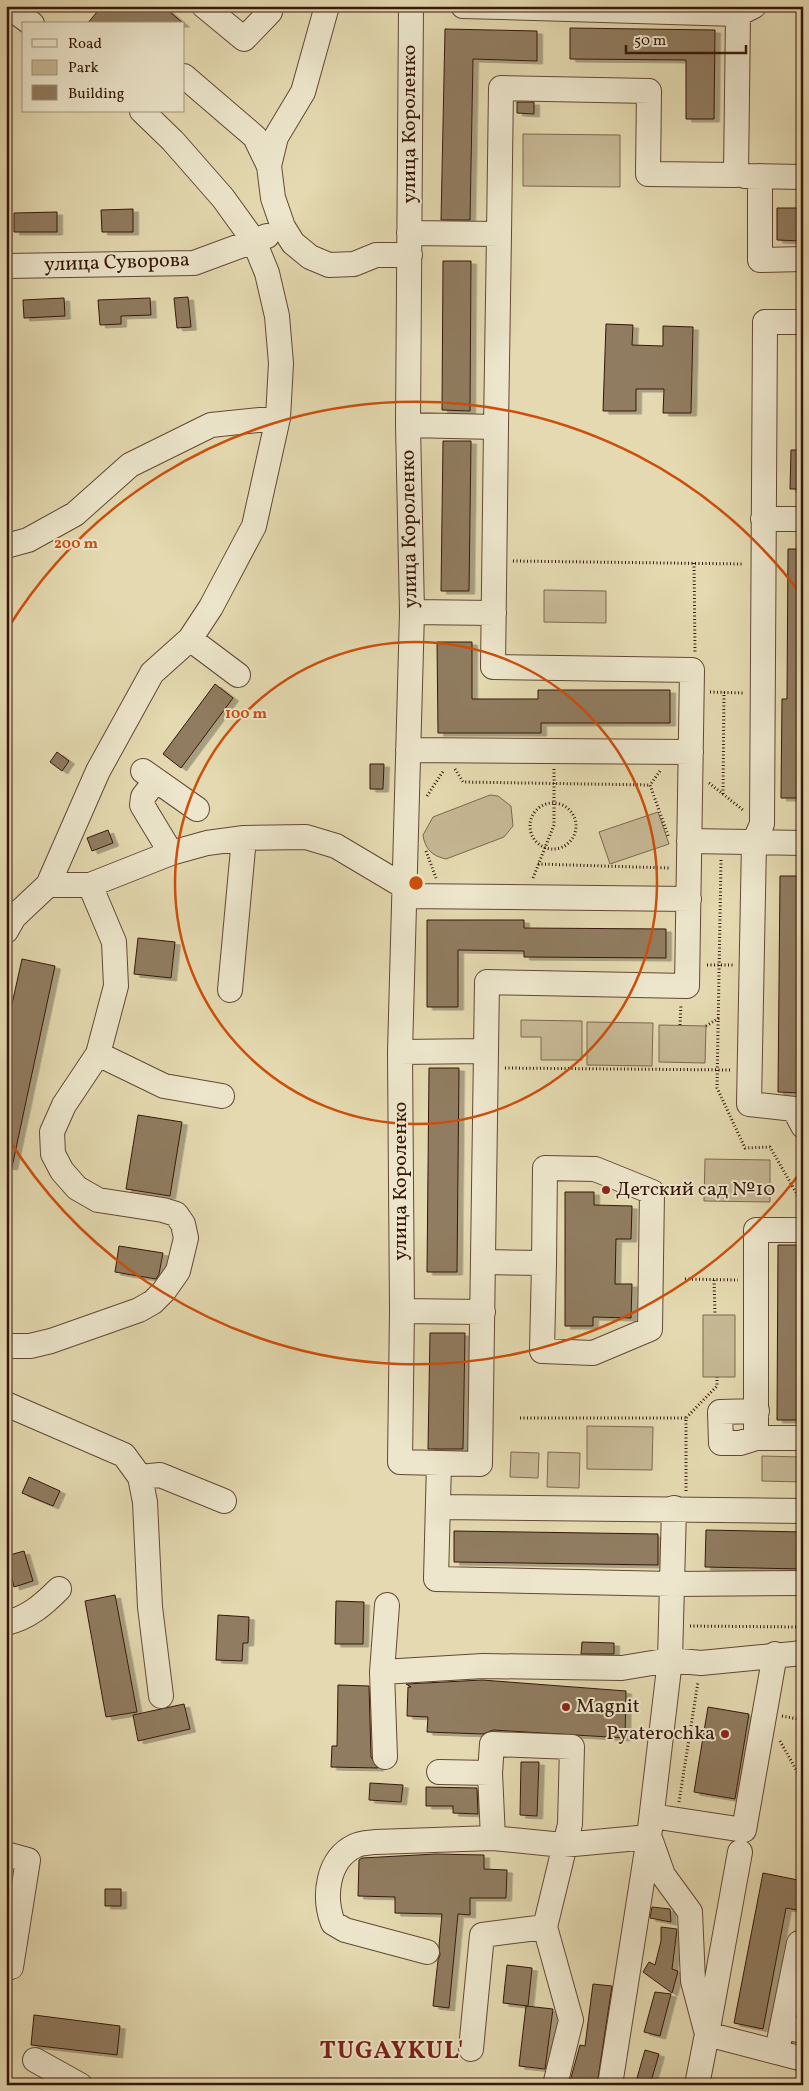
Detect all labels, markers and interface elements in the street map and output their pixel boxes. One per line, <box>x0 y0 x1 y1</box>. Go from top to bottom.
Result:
legend <box>22 22 185 112</box>
scale bar <box>626 22 746 54</box>
text: 50 m <box>634 31 666 52</box>
text: Road <box>68 34 102 55</box>
street label: улица Короленко <box>396 45 424 203</box>
text: Park <box>68 58 99 79</box>
text: Building <box>68 84 125 105</box>
street label: улица Суворова <box>44 246 190 280</box>
street label: улица Короленко <box>395 449 425 609</box>
text: 200 m <box>54 534 98 555</box>
text: 100 m <box>225 704 268 725</box>
centre of rings <box>407 874 425 892</box>
street label: улица Короленко <box>387 1102 415 1260</box>
place label: Детский сад №10 <box>616 1176 775 1204</box>
marker: Детский сад №10 <box>600 1184 612 1196</box>
place label: Magnit <box>576 1693 640 1721</box>
marker: Magnit <box>560 1701 572 1713</box>
place label: Pyaterochka <box>606 1720 715 1748</box>
marker: Pyaterochka <box>719 1728 731 1740</box>
district label: TUGAYKUL' <box>320 2034 464 2069</box>

